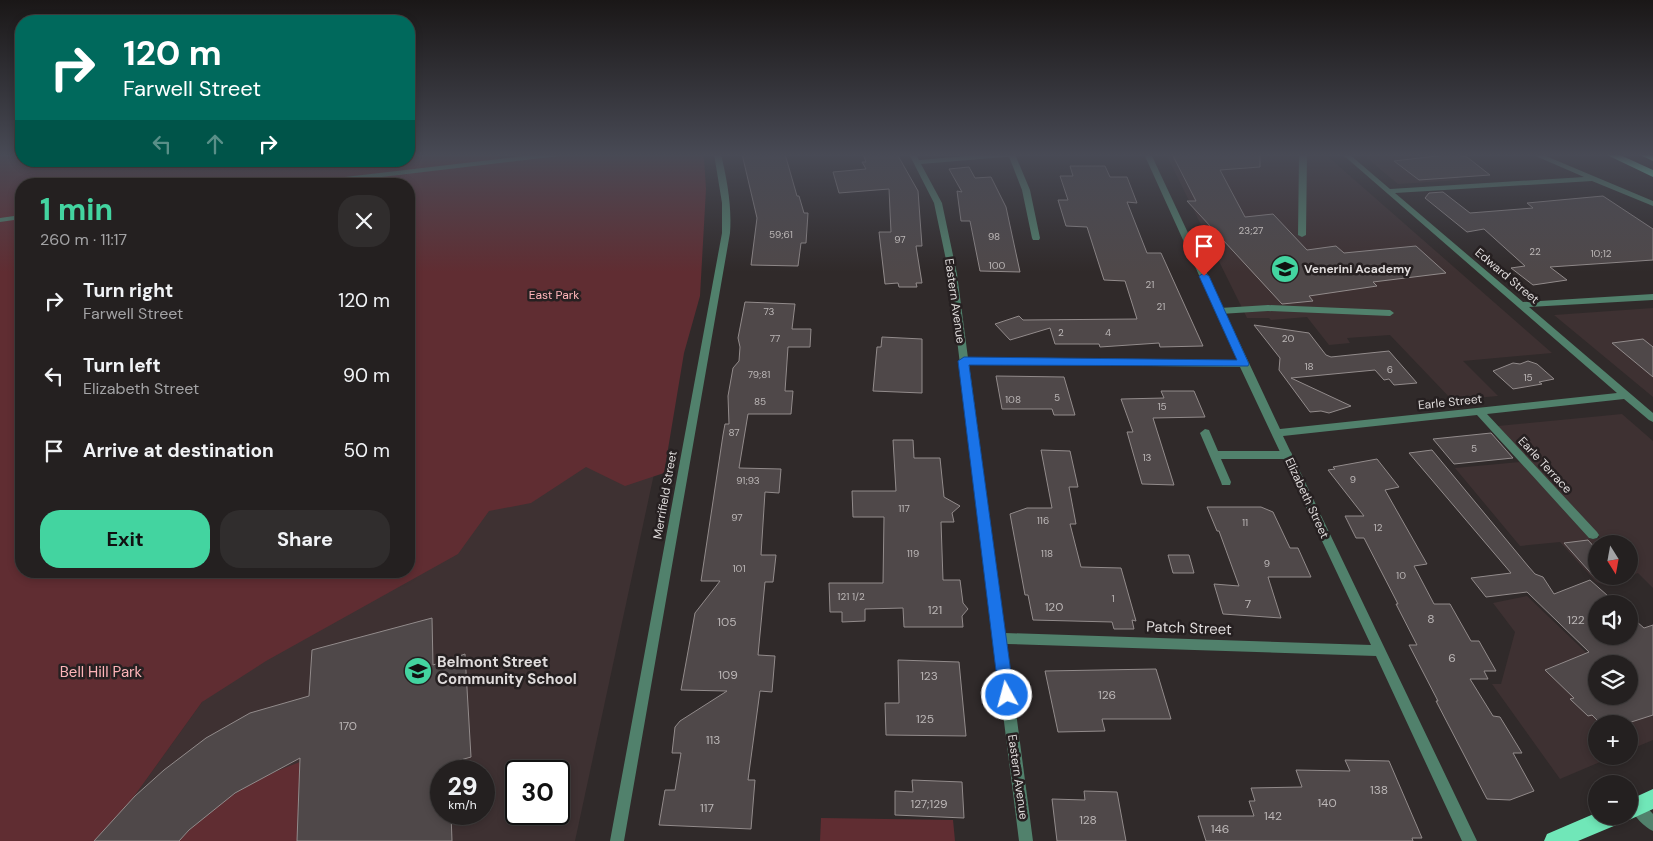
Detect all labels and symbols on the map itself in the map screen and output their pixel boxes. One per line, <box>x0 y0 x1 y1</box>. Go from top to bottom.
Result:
house number: 23;27 <box>1239 224 1263 237</box>
pin <box>1183 225 1225 276</box>
house number: 59;61 <box>769 228 793 241</box>
house number: 98 <box>988 230 1000 243</box>
house number: 97 <box>894 233 906 246</box>
street label: Edward Street <box>1472 245 1543 308</box>
house number: 22 <box>1529 245 1541 258</box>
house number: 10;12 <box>1590 247 1612 260</box>
school or university icon: Venerini Academy <box>1270 254 1300 284</box>
street label: Eastern Avenue <box>941 257 969 345</box>
house number: 100 <box>989 259 1006 272</box>
place label: Venerini Academy <box>1304 261 1412 277</box>
house number: 21 <box>1146 278 1154 291</box>
park label: East Park <box>529 287 579 303</box>
house number: 21 <box>1157 300 1165 313</box>
house number: 73 <box>764 305 775 318</box>
house number: 2 <box>1058 326 1064 339</box>
house number: 4 <box>1105 326 1111 339</box>
house number: 77 <box>770 332 780 345</box>
house number: 20 <box>1282 332 1294 345</box>
house number: 18 <box>1304 360 1314 373</box>
house number: 6 <box>1387 363 1393 376</box>
house number: 79;81 <box>748 368 770 381</box>
house number: 15 <box>1523 371 1533 384</box>
house number: 5 <box>1054 391 1060 404</box>
street label: Earle Street <box>1417 391 1483 413</box>
house number: 108 <box>1005 393 1021 406</box>
house number: 85 <box>754 395 766 408</box>
house number: 15 <box>1157 400 1167 413</box>
house number: 87 <box>728 426 740 439</box>
street label: Earle Terrace <box>1515 433 1576 497</box>
house number: 5 <box>1471 442 1477 455</box>
street label: Merrifield Street <box>649 449 681 541</box>
house number: 13 <box>1142 451 1152 464</box>
street label: Elizabeth Street <box>1281 455 1333 541</box>
house number: 9 <box>1350 473 1356 486</box>
house number: 91;93 <box>736 474 760 487</box>
house number: 117 <box>898 502 910 515</box>
house number: 97 <box>731 511 743 524</box>
house number: 116 <box>1037 514 1049 527</box>
house number: 11 <box>1242 516 1248 529</box>
house number: 12 <box>1374 521 1383 534</box>
north arrow <box>1588 535 1638 585</box>
house number: 119 <box>907 547 919 560</box>
house number: 118 <box>1041 547 1053 560</box>
house number: 9 <box>1264 557 1270 570</box>
house number: 101 <box>732 562 746 575</box>
house number: 10 <box>1396 569 1406 582</box>
house number: 121 1/2 <box>837 590 865 603</box>
house number: 1 <box>1111 592 1115 605</box>
house number: 7 <box>1245 596 1251 612</box>
house number: 120 <box>1045 599 1063 615</box>
house number: 121 <box>928 602 942 618</box>
house number: 8 <box>1427 611 1435 627</box>
house number: 122 <box>1567 612 1585 628</box>
house number: 105 <box>717 614 737 630</box>
street label: Patch Street <box>1146 617 1232 639</box>
house number: 6 <box>1448 650 1456 666</box>
place label: Belmont Street Community School <box>437 652 577 689</box>
school or university icon: Belmont Street Community School <box>403 656 433 686</box>
park label: Bell Hill Park <box>60 662 143 682</box>
house number: 109 <box>718 667 738 683</box>
house number: 123 <box>920 668 938 684</box>
position arrow <box>980 668 1032 720</box>
house number: 126 <box>1098 687 1116 703</box>
house number: 125 <box>916 711 934 727</box>
house number: 170 <box>339 718 357 734</box>
house number: 113 <box>706 732 720 748</box>
street label: Eastern Avenue <box>1004 733 1032 821</box>
speed limit sign: 30 <box>505 760 570 825</box>
house number: 138 <box>1370 782 1388 798</box>
house number: 140 <box>1317 795 1337 811</box>
house number: 127;129 <box>910 796 948 812</box>
house number: 117 <box>700 800 714 816</box>
house number: 142 <box>1264 808 1282 824</box>
house number: 128 <box>1079 812 1097 828</box>
house number: 146 <box>1211 821 1229 837</box>

